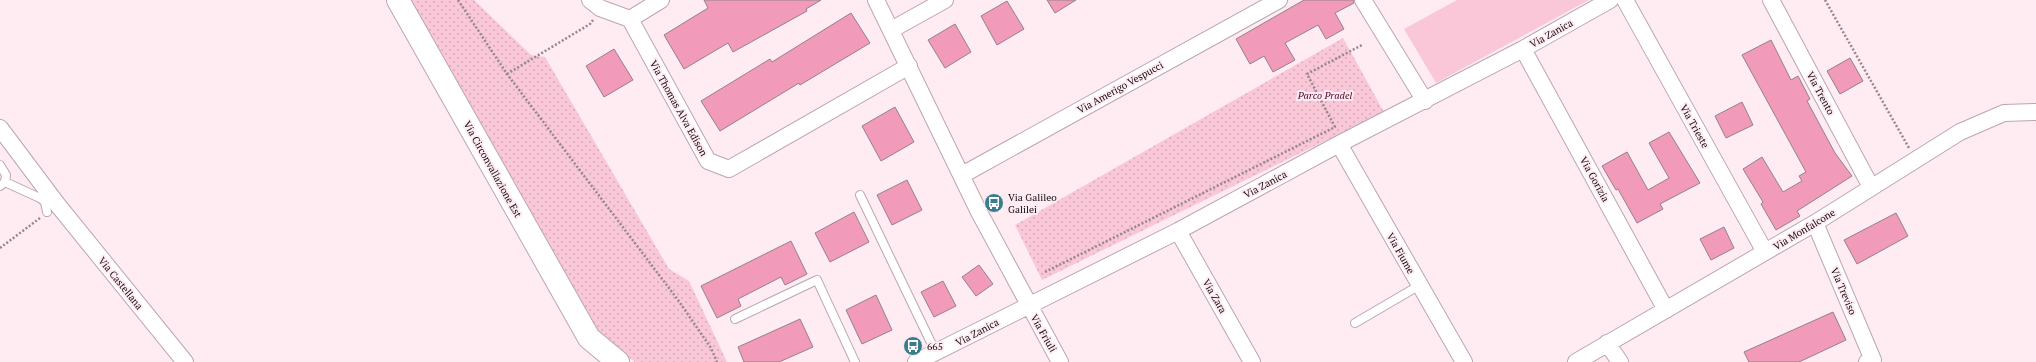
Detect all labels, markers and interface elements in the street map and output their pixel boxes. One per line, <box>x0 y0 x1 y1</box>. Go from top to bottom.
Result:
street label: Via Zanica <box>1527 16 1575 51</box>
street label: Via Thomas Alva Edison <box>647 58 710 159</box>
street label: Via Amerigo Vespucci <box>1075 58 1165 116</box>
street label: Via Trento <box>1804 69 1838 118</box>
park label: Parco Pradel <box>1297 89 1352 102</box>
street label: Via Trieste <box>1677 102 1712 150</box>
street label: Via Circonvallazione Est <box>461 119 525 220</box>
street label: Via Gorizia <box>1577 154 1612 204</box>
street label: Via Zanica <box>1241 168 1289 201</box>
place label: Via Galileo Galilei <box>1008 191 1057 216</box>
bus stop icon: Via Galileo Galilei <box>983 192 1005 214</box>
street label: Via Monfalcone <box>1771 206 1838 253</box>
street label: Via Fiume <box>1384 230 1417 276</box>
street label: Via Castellana <box>95 254 146 312</box>
street label: Via Treviso <box>1828 266 1859 317</box>
street label: Via Zara <box>1200 277 1230 316</box>
street label: Via Friuli <box>1028 312 1060 354</box>
street label: Via Zanica <box>953 316 1001 349</box>
bus stop icon: 665 <box>902 335 924 357</box>
place label: 665 <box>927 340 943 353</box>

